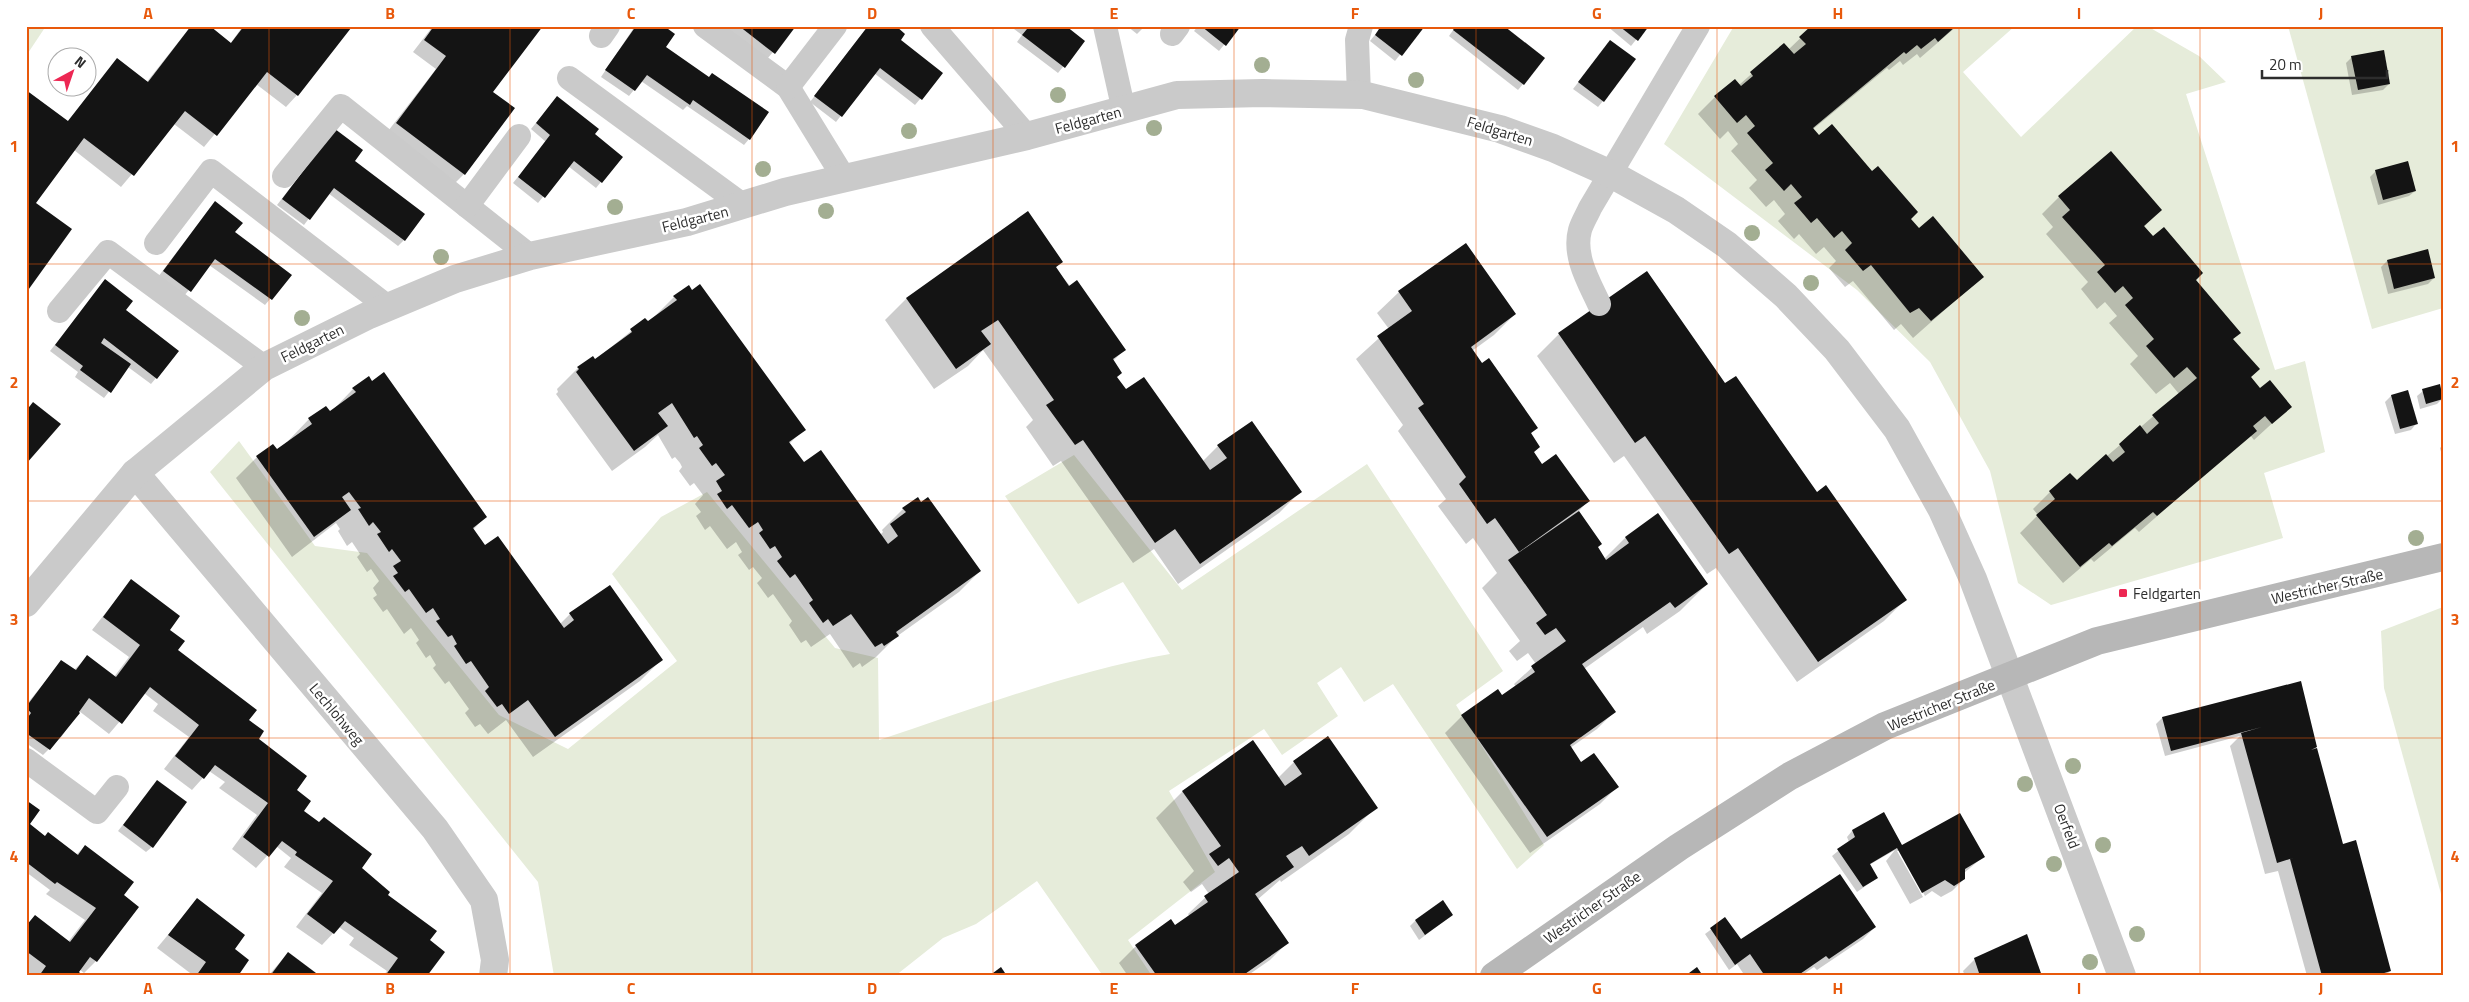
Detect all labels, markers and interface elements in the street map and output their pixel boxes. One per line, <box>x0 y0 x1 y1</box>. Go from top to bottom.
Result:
text: A <box>143 1 153 25</box>
text: B <box>385 1 395 25</box>
text: C <box>627 1 636 25</box>
text: D <box>867 1 877 25</box>
text: E <box>1110 1 1119 25</box>
text: F <box>1351 1 1360 25</box>
text: G <box>1592 1 1602 25</box>
text: H <box>1833 1 1843 25</box>
text: I <box>2077 1 2081 25</box>
text: J <box>2319 1 2323 25</box>
north arrow <box>48 48 98 98</box>
scale bar <box>2262 48 2386 80</box>
text: N <box>70 50 91 73</box>
text: 20 m <box>2269 53 2302 76</box>
street label: Feldgarten <box>1052 100 1124 140</box>
street label: Feldgarten <box>1464 110 1536 152</box>
text: 1 <box>10 134 18 158</box>
text: 1 <box>2451 134 2459 158</box>
street label: Feldgarten <box>659 200 731 238</box>
street label: Feldgarten <box>276 318 348 368</box>
text: 2 <box>10 370 18 394</box>
text: 2 <box>2451 370 2459 394</box>
street label: Westricher Straße <box>2269 562 2385 610</box>
place label: Feldgarten <box>2133 582 2201 605</box>
marker: Feldgarten <box>2117 587 2129 599</box>
text: 3 <box>10 607 18 631</box>
text: 3 <box>2451 607 2459 631</box>
street label: Westricher Straße <box>1884 673 1998 737</box>
street label: Lechlohweg <box>304 678 370 750</box>
street label: Oerfeld <box>2048 800 2086 852</box>
text: 4 <box>10 844 19 868</box>
text: 4 <box>2451 844 2460 868</box>
street label: Westricher Straße <box>1539 865 1645 949</box>
text: A <box>143 976 153 1000</box>
text: B <box>385 976 395 1000</box>
text: C <box>627 976 636 1000</box>
text: D <box>867 976 877 1000</box>
text: E <box>1110 976 1119 1000</box>
text: F <box>1351 976 1360 1000</box>
text: G <box>1592 976 1602 1000</box>
text: H <box>1833 976 1843 1000</box>
text: I <box>2077 976 2081 1000</box>
text: J <box>2319 976 2323 1000</box>

